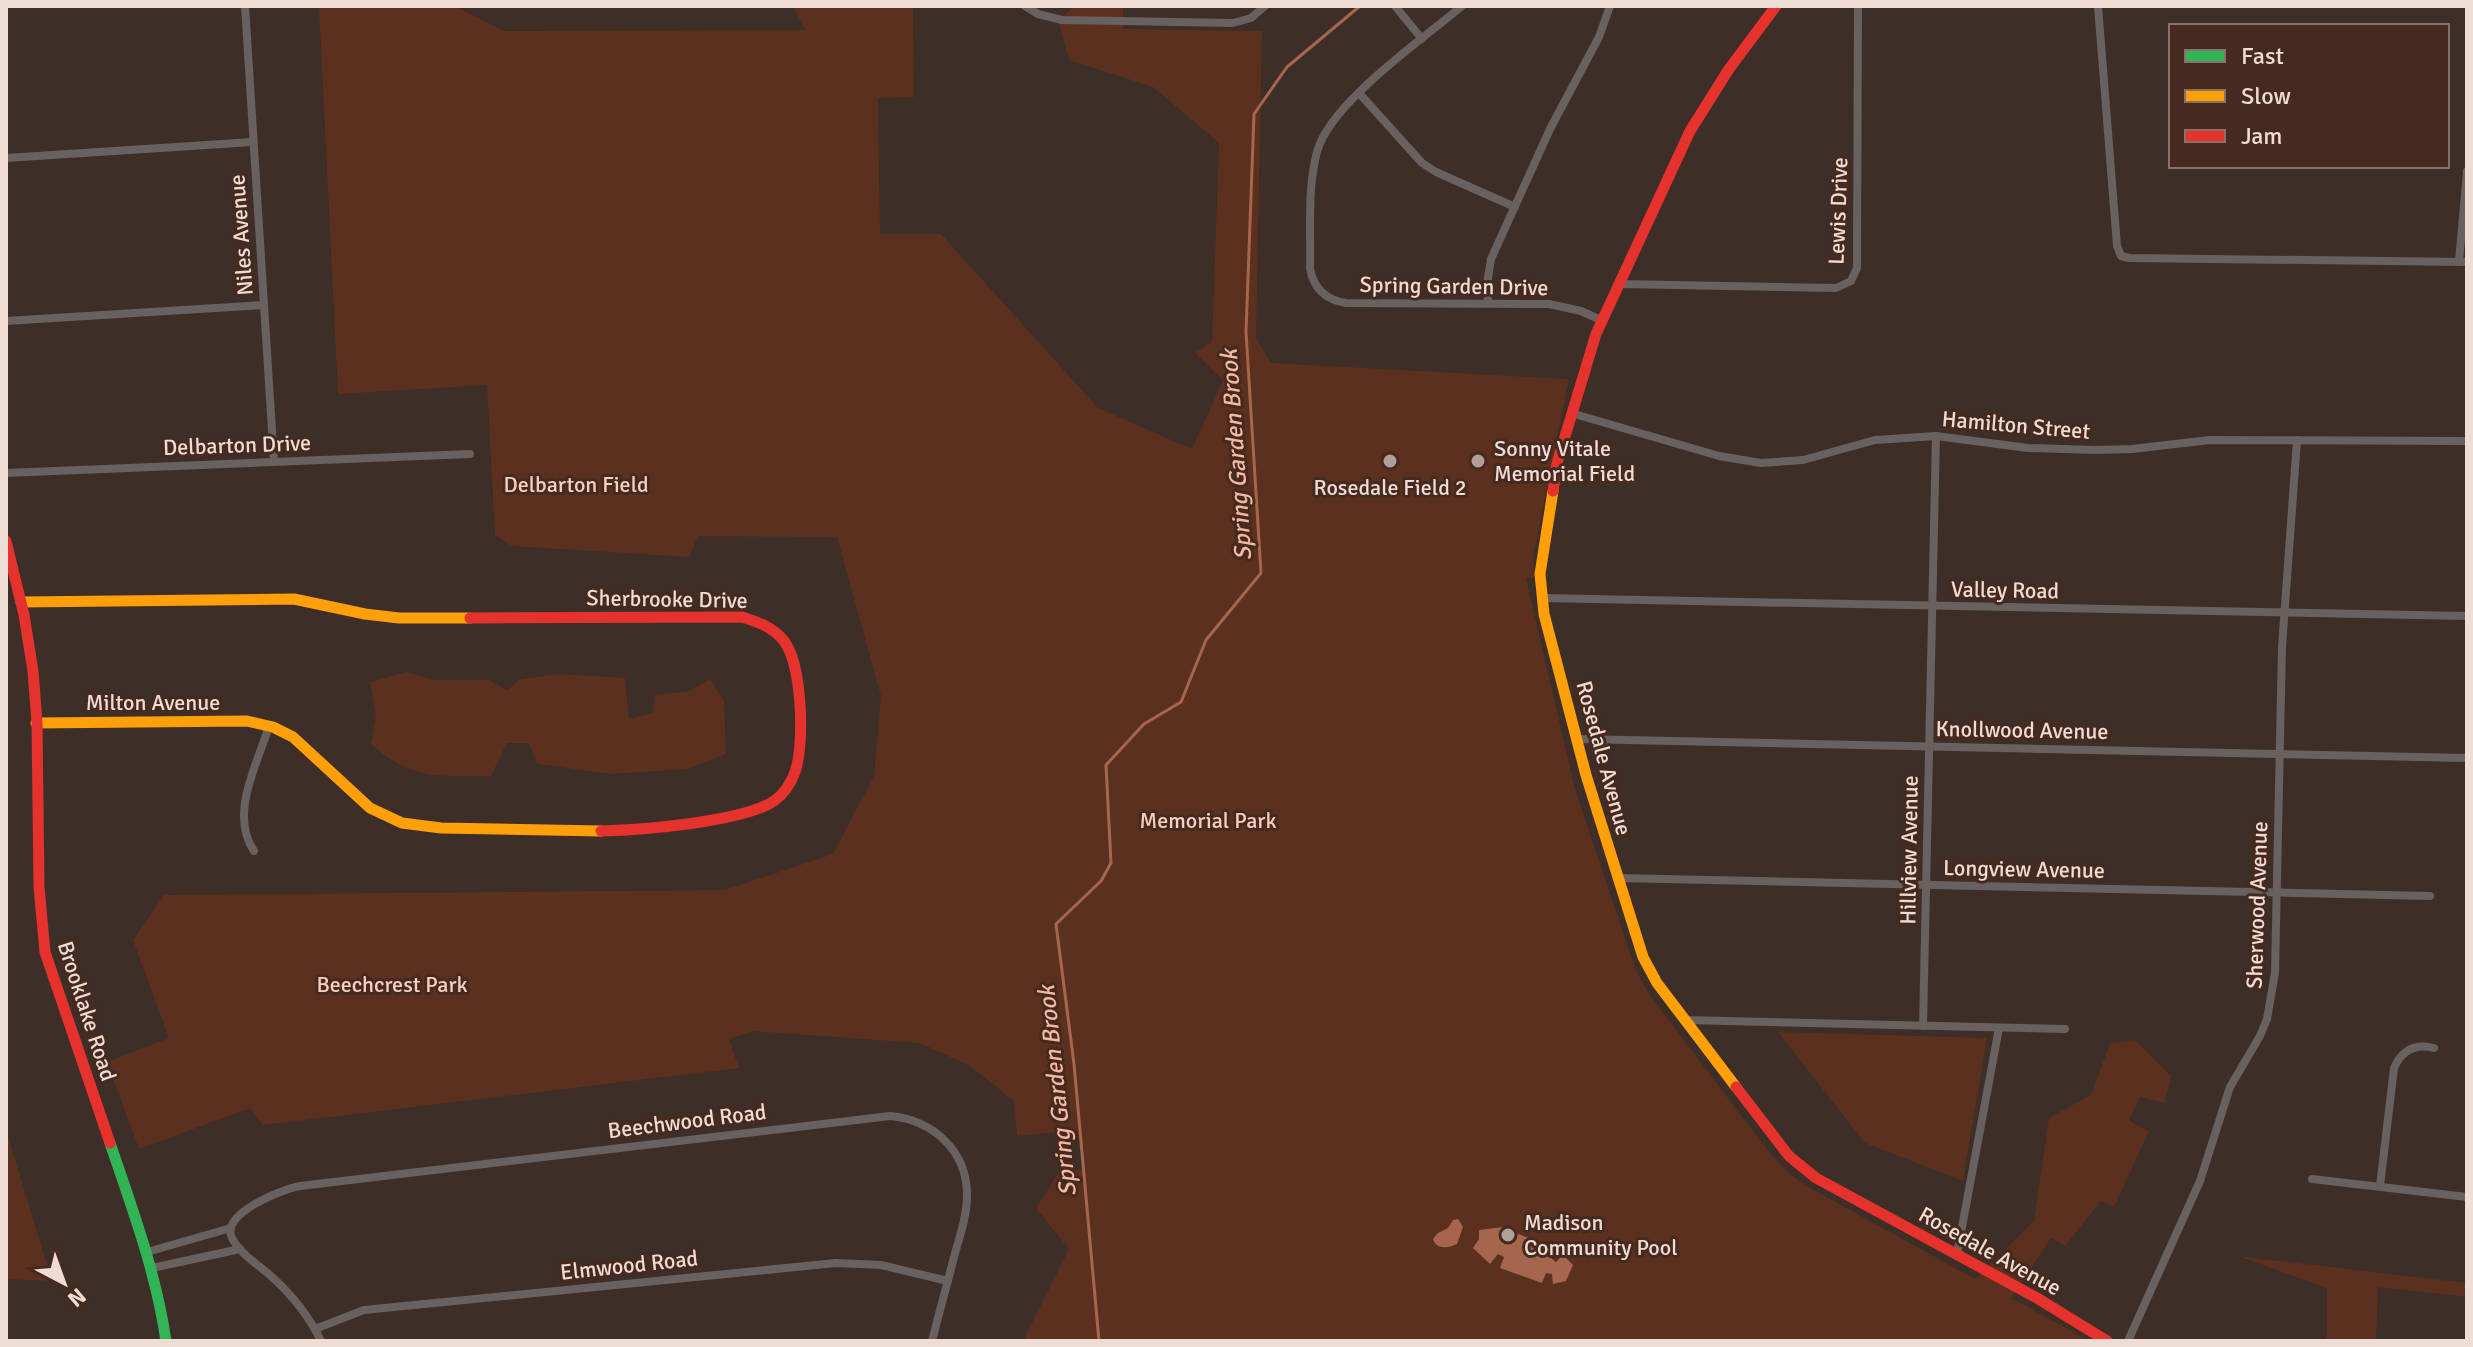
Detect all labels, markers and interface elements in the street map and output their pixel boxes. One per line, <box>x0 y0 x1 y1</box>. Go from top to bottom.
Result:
legend <box>2169 24 2449 168</box>
text: Fast <box>2241 41 2284 71</box>
text: Slow <box>2241 81 2291 111</box>
text: Jam <box>2241 121 2282 151</box>
street label: Lewis Drive <box>1823 157 1853 265</box>
street label: Niles Avenue <box>223 173 259 297</box>
street label: Spring Garden Drive <box>1359 271 1549 301</box>
water label: Spring Garden Brook <box>1214 346 1258 562</box>
street label: Hamilton Street <box>1941 405 2092 445</box>
street label: Delbarton Drive <box>163 429 311 461</box>
place label: Sonny Vitale Memorial Field <box>1494 435 1635 487</box>
marker: Rosedale Field 2 <box>1381 452 1399 470</box>
marker: Sonny Vitale Memorial Field <box>1469 452 1487 470</box>
park label: Delbarton Field <box>503 471 649 498</box>
place label: Rosedale Field 2 <box>1313 474 1467 501</box>
street label: Valley Road <box>1951 576 2059 604</box>
street label: Sherbrooke Drive <box>586 584 748 614</box>
street label: Rosedale Avenue <box>1570 678 1638 838</box>
street label: Milton Avenue <box>86 689 220 716</box>
street label: Knollwood Avenue <box>1935 715 2109 745</box>
street label: Hillview Avenue <box>1894 775 1924 925</box>
park label: Memorial Park <box>1140 807 1276 834</box>
street label: Sherwood Avenue <box>2241 821 2273 989</box>
street label: Longview Avenue <box>1943 854 2105 884</box>
street label: Brooklake Road <box>52 938 122 1084</box>
park label: Beechcrest Park <box>316 971 468 998</box>
water label: Spring Garden Brook <box>1031 982 1083 1198</box>
street label: Beechwood Road <box>606 1098 768 1144</box>
street label: Rosedale Avenue <box>1914 1201 2066 1301</box>
place label: Madison Community Pool <box>1524 1209 1678 1261</box>
marker: Madison Community Pool <box>1499 1226 1517 1244</box>
north arrow <box>24 1243 104 1323</box>
street label: Elmwood Road <box>559 1244 699 1286</box>
text: N <box>62 1283 91 1313</box>

